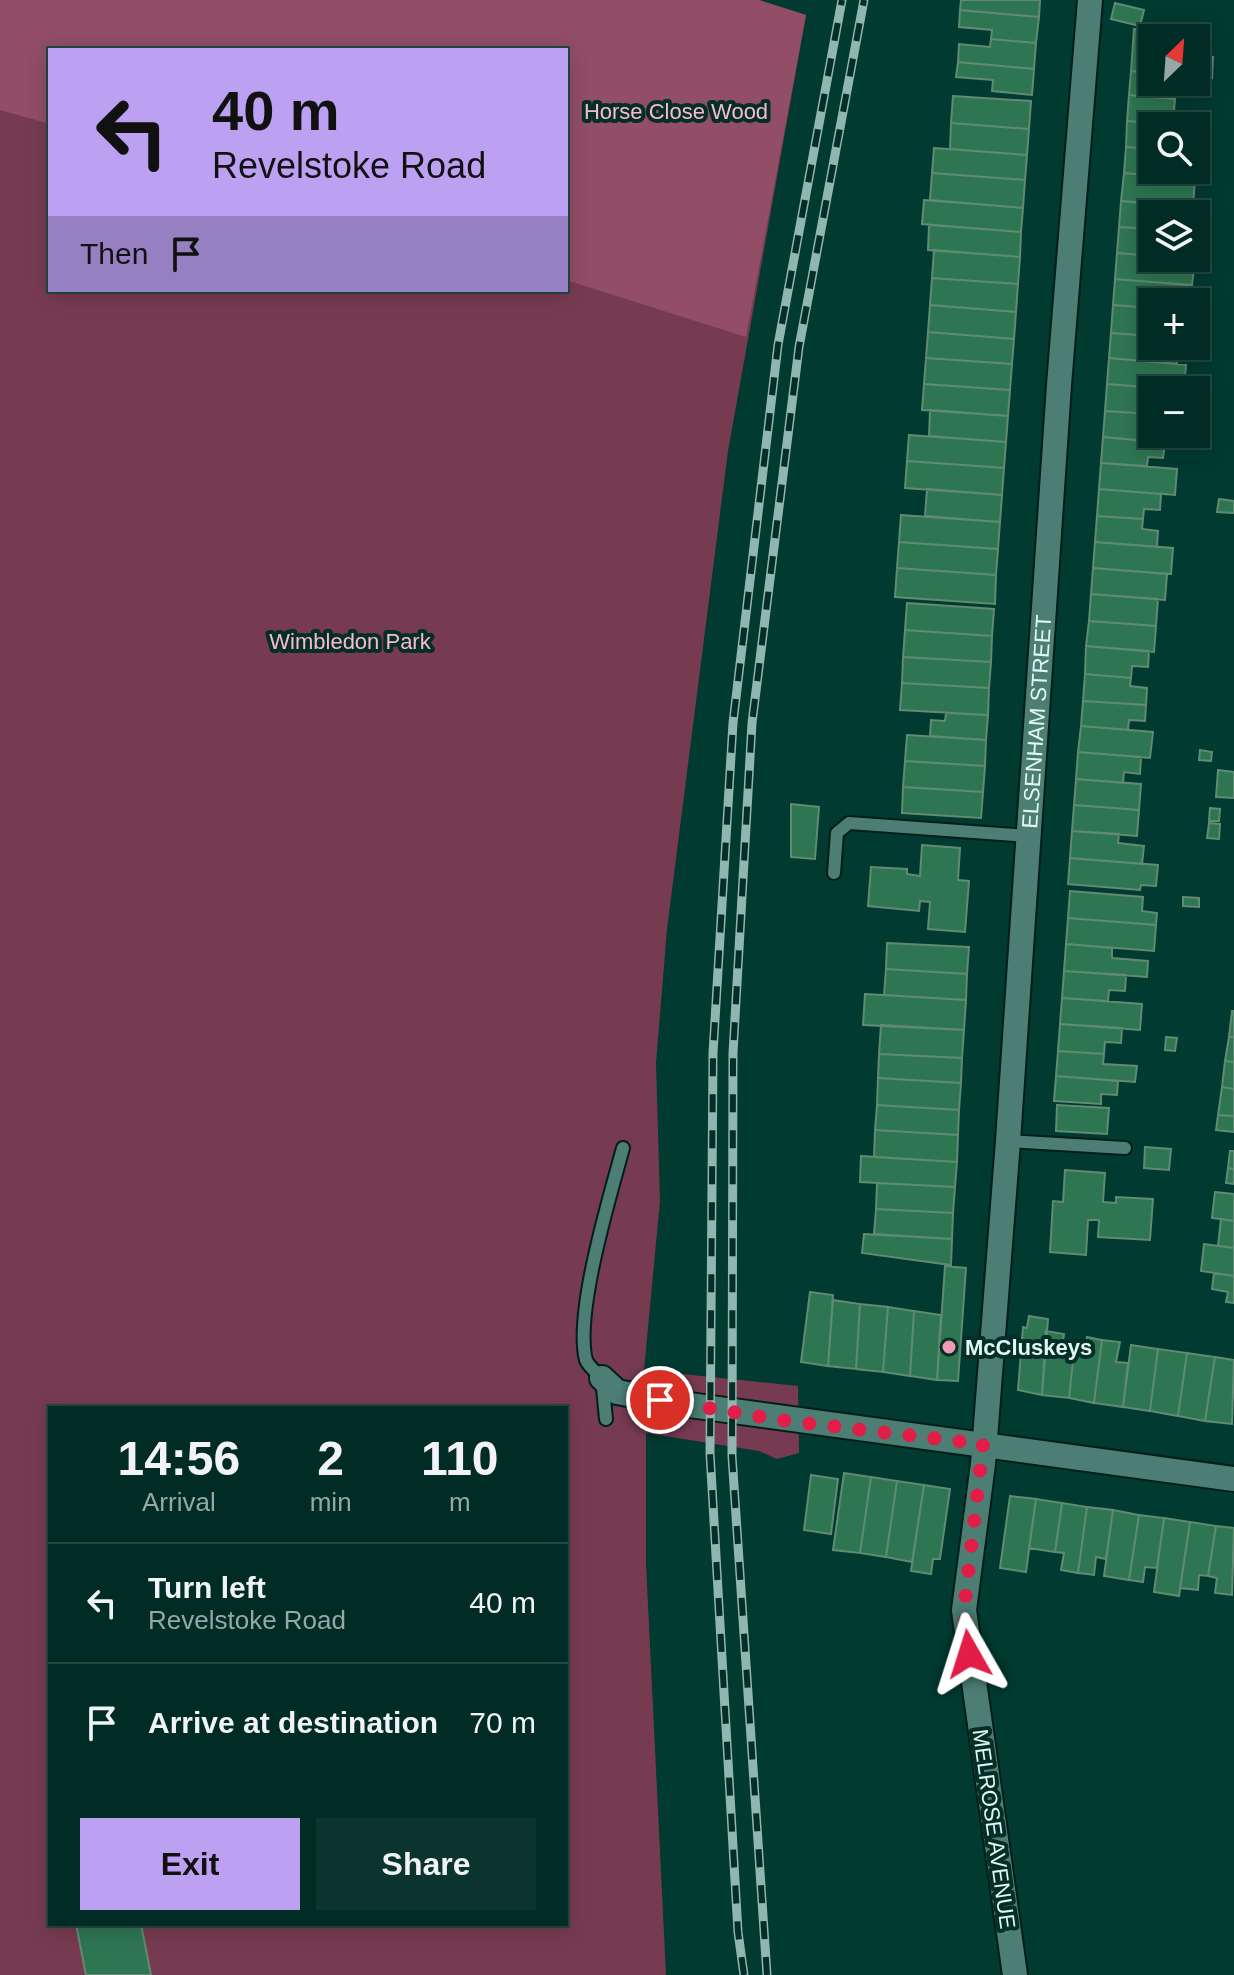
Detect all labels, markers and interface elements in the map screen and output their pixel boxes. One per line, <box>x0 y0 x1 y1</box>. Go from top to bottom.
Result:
north arrow <box>1138 24 1210 96</box>
map controls <box>1138 24 1210 448</box>
text: 40 m <box>212 79 340 142</box>
icon: left <box>80 80 184 184</box>
park label: Horse Close Wood <box>584 99 768 124</box>
button: search <box>1138 112 1210 184</box>
text: Revelstoke Road <box>212 145 486 186</box>
button: layers <box>1138 200 1210 272</box>
icon: arrive <box>164 232 208 276</box>
text: Then <box>80 237 148 270</box>
button: + <box>1138 288 1210 360</box>
button: − <box>1138 376 1210 448</box>
street label: ELSENHAM STREET <box>1017 614 1056 829</box>
park label: Wimbledon Park <box>269 629 432 654</box>
place label: McCluskeys <box>965 1335 1092 1360</box>
marker: McCluskeys <box>940 1338 958 1356</box>
pin <box>626 1366 694 1434</box>
icon: arrive <box>638 1378 682 1422</box>
text: 14:56 <box>117 1432 240 1485</box>
text: 2 <box>317 1432 344 1485</box>
text: 110 <box>421 1432 499 1485</box>
text: Arrival <box>142 1487 216 1517</box>
text: min <box>310 1487 352 1517</box>
text: m <box>449 1487 471 1517</box>
text: Turn left <box>148 1571 266 1604</box>
icon: left <box>80 1581 124 1625</box>
text: 40 m <box>469 1586 536 1619</box>
text: Revelstoke Road <box>148 1605 346 1635</box>
position arrow <box>927 1612 1011 1696</box>
icon: arrive <box>80 1701 124 1745</box>
text: Arrive at destination <box>148 1706 438 1739</box>
text: 70 m <box>469 1706 536 1739</box>
street label: MELROSE AVENUE <box>968 1728 1020 1930</box>
button: Exit <box>80 1818 300 1910</box>
button: Share <box>316 1818 536 1910</box>

